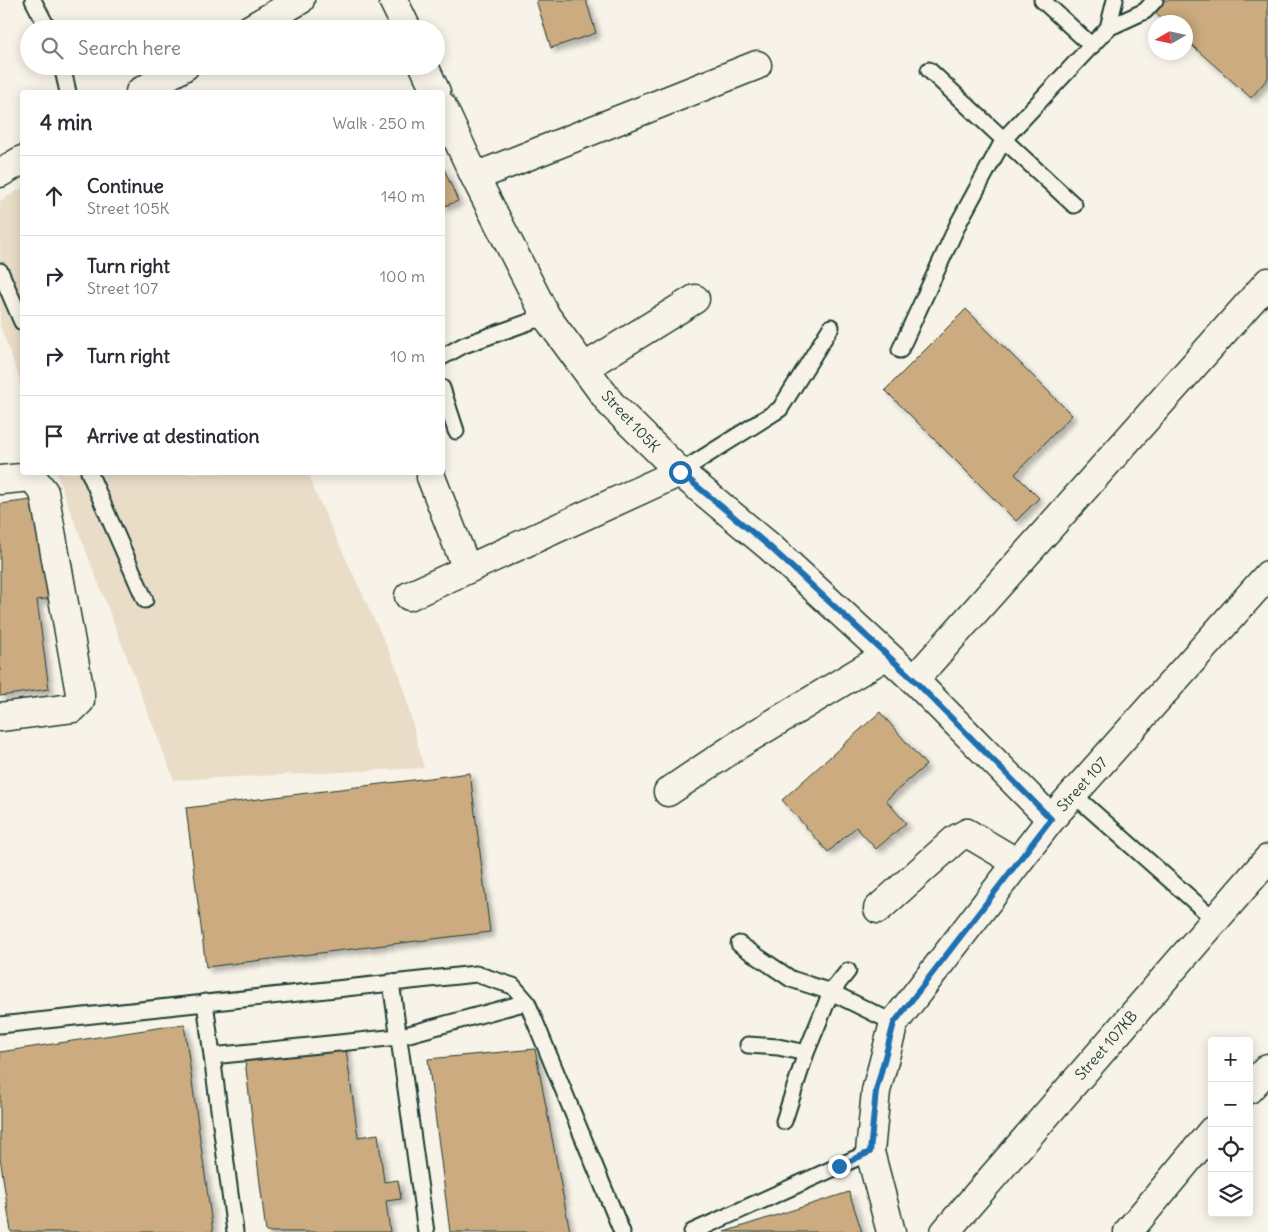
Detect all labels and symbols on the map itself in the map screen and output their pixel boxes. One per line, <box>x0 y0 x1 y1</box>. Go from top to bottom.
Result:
north arrow <box>1148 15 1193 60</box>
street label: Street 105K <box>598 386 665 456</box>
route start <box>669 461 692 484</box>
street label: Street 107 <box>1053 753 1111 815</box>
street label: Street 107KB <box>1071 1006 1141 1084</box>
route end <box>828 1155 851 1178</box>

